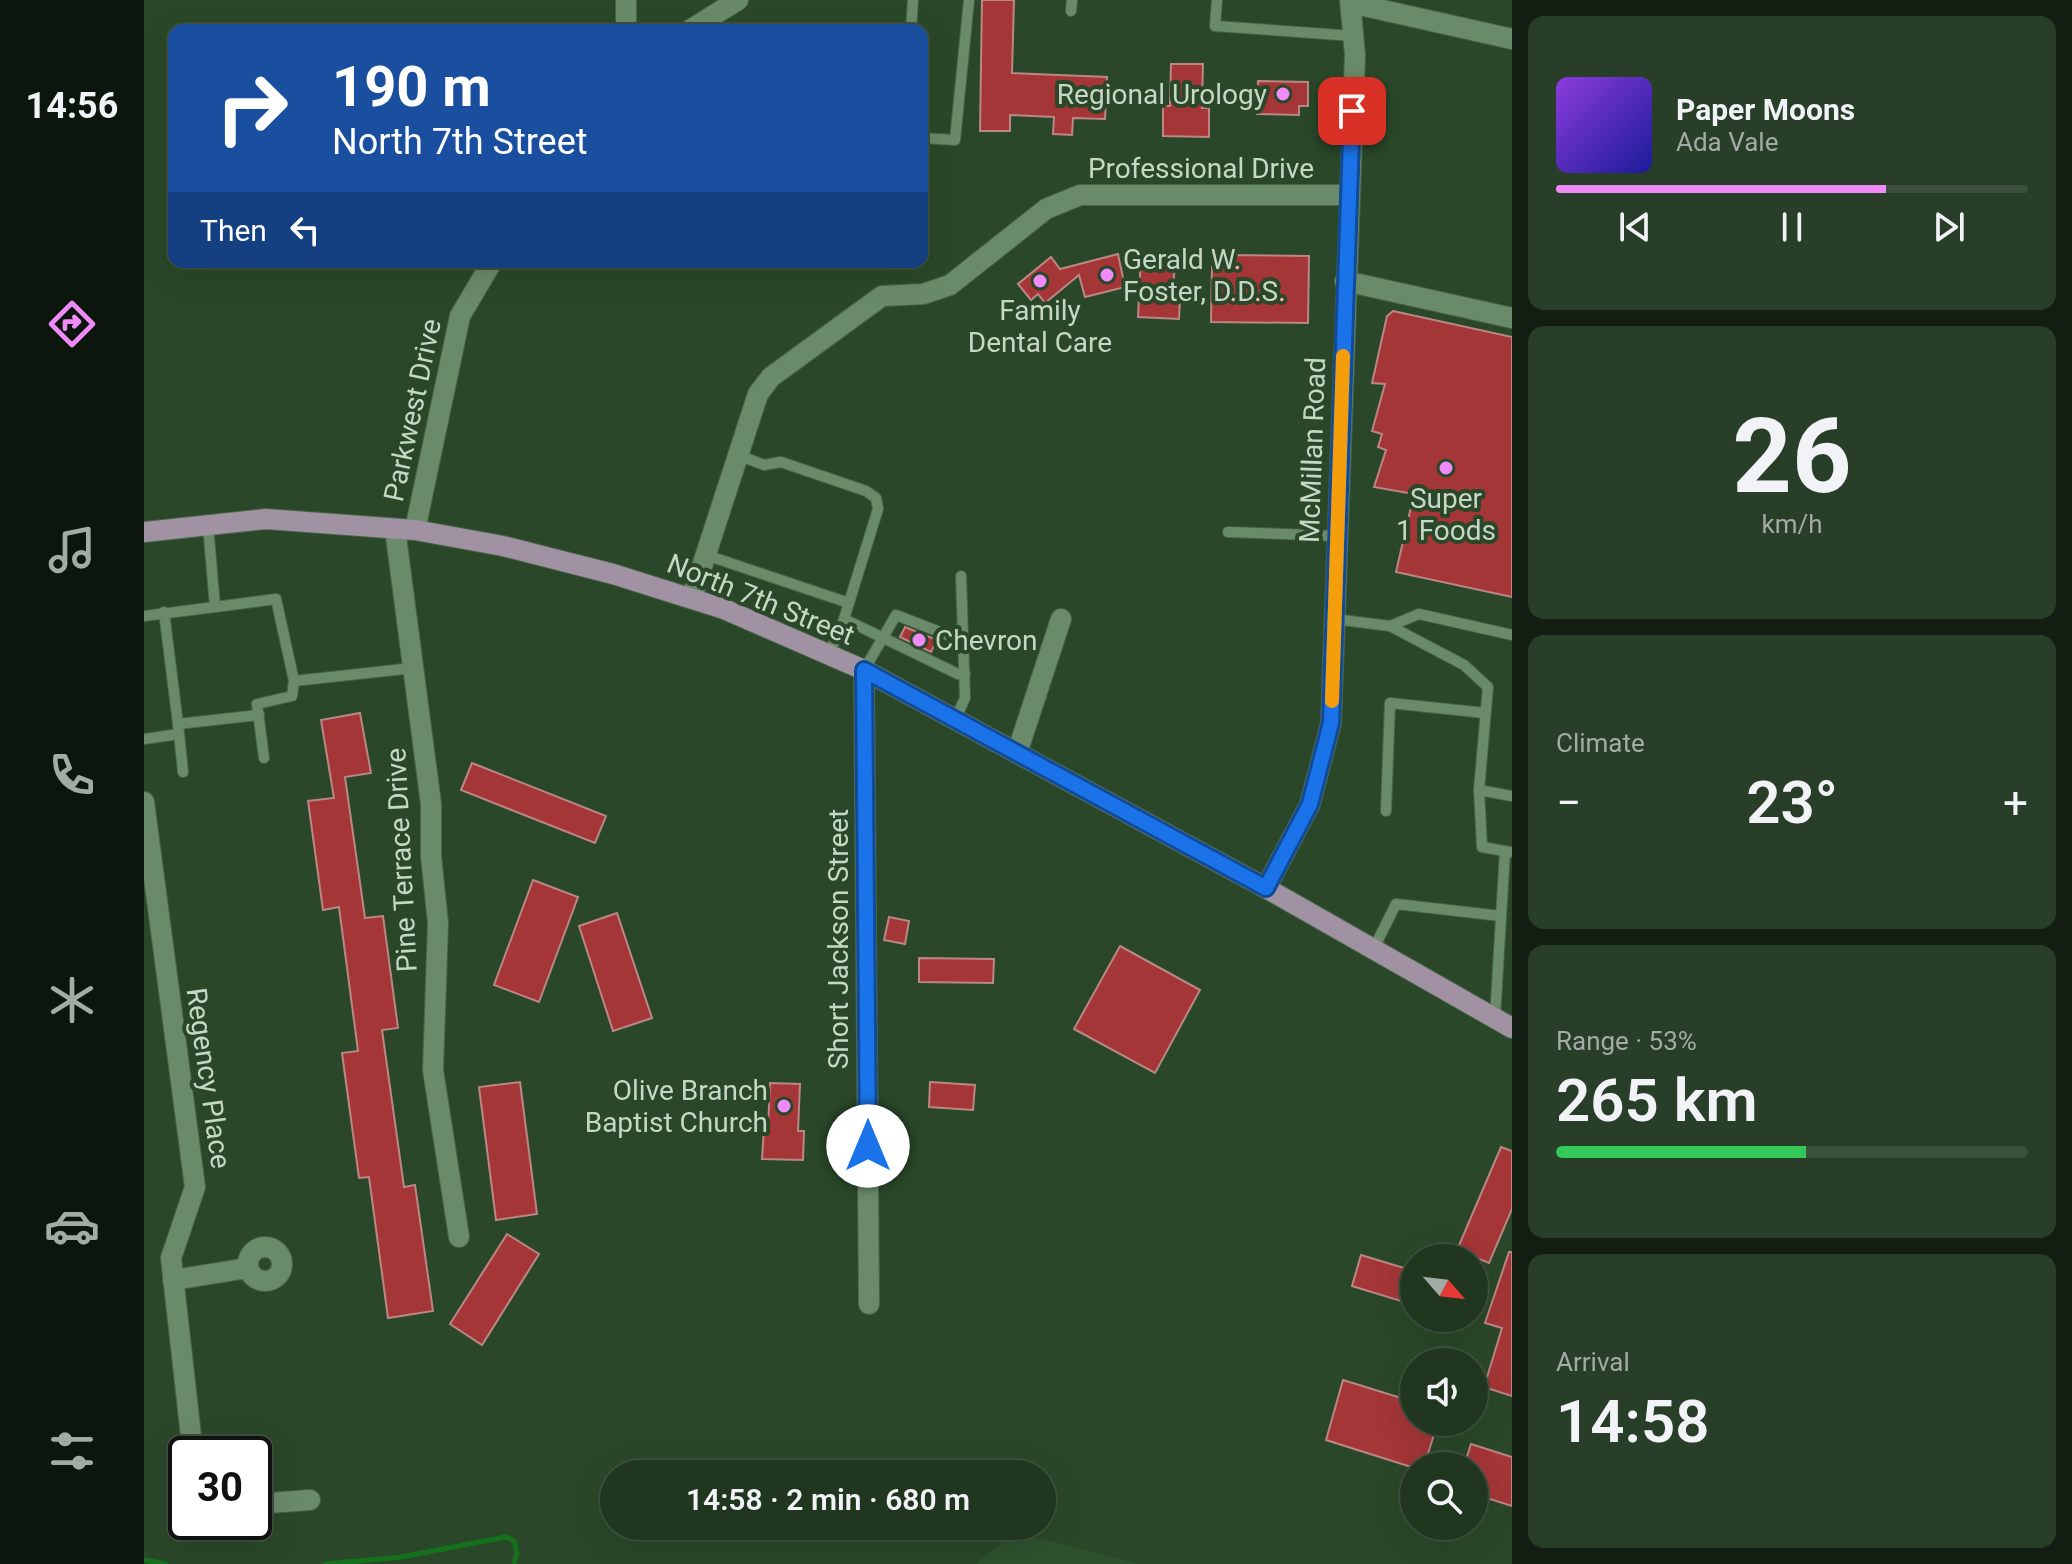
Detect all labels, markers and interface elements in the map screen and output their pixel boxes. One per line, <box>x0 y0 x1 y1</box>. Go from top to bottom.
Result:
text: 190 m <box>332 54 491 120</box>
icon: right <box>200 56 304 160</box>
pin <box>1318 77 1386 145</box>
place label: Regional Urology <box>1057 78 1267 111</box>
text: 14:56 <box>26 85 118 127</box>
marker: Regional Urology <box>1274 85 1292 103</box>
icon: arrive <box>1330 89 1374 133</box>
text: Paper Moons <box>1676 92 1855 127</box>
text: North 7th Street <box>332 121 588 163</box>
text: Ada Vale <box>1676 127 1778 157</box>
street label: Professional Drive <box>1088 152 1314 185</box>
icon: previous <box>1613 205 1657 249</box>
icon: pause <box>1770 205 1814 249</box>
icon: next <box>1927 205 1971 249</box>
icon: left <box>283 208 327 252</box>
text: Then <box>200 213 267 248</box>
place label: Gerald W. Foster, D.D.S. <box>1123 243 1286 308</box>
marker: Gerald W. Foster, D.D.S. <box>1098 266 1116 284</box>
marker: Family Dental Care <box>1031 272 1049 290</box>
place label: Family Dental Care <box>968 294 1112 359</box>
icon: directions <box>44 296 100 352</box>
street label: Parkwest Drive <box>377 316 448 504</box>
street label: McMillan Road <box>1293 357 1332 543</box>
text: 26 <box>1732 396 1852 517</box>
marker: Super 1 Foods <box>1437 459 1455 477</box>
place label: Super 1 Foods <box>1396 482 1496 547</box>
text: km/h <box>1761 509 1823 539</box>
icon: music <box>44 522 100 578</box>
street label: North 7th Street <box>662 547 859 652</box>
place label: Chevron <box>935 624 1038 657</box>
marker: Chevron <box>910 631 928 649</box>
text: Climate <box>1556 728 1645 758</box>
icon: phone <box>44 747 100 803</box>
street label: Pine Terrace Drive <box>379 747 424 973</box>
text: 23° <box>1746 767 1838 838</box>
text: − <box>1556 777 1581 829</box>
text: + <box>2003 777 2028 829</box>
street label: Short Jackson Street <box>822 809 855 1069</box>
icon: climate <box>44 972 100 1028</box>
street label: Regency Place <box>179 986 238 1171</box>
text: Range · 53% <box>1556 1026 1697 1056</box>
text: 265 km <box>1556 1065 1758 1136</box>
place label: Olive Branch Baptist Church <box>585 1074 768 1139</box>
marker: Olive Branch Baptist Church <box>775 1097 793 1115</box>
position arrow <box>826 1104 910 1188</box>
icon: car <box>44 1198 100 1254</box>
north arrow <box>1400 1244 1488 1332</box>
map controls <box>1400 1244 1488 1540</box>
text: Arrival <box>1556 1347 1630 1377</box>
button: sound <box>1400 1348 1488 1436</box>
text: 14:58 <box>1556 1386 1709 1457</box>
icon: filters <box>44 1423 100 1479</box>
speed limit sign: 30 <box>168 1436 272 1540</box>
button: search <box>1400 1452 1488 1540</box>
text: 14:58 · 2 min · 680 m <box>686 1482 970 1517</box>

